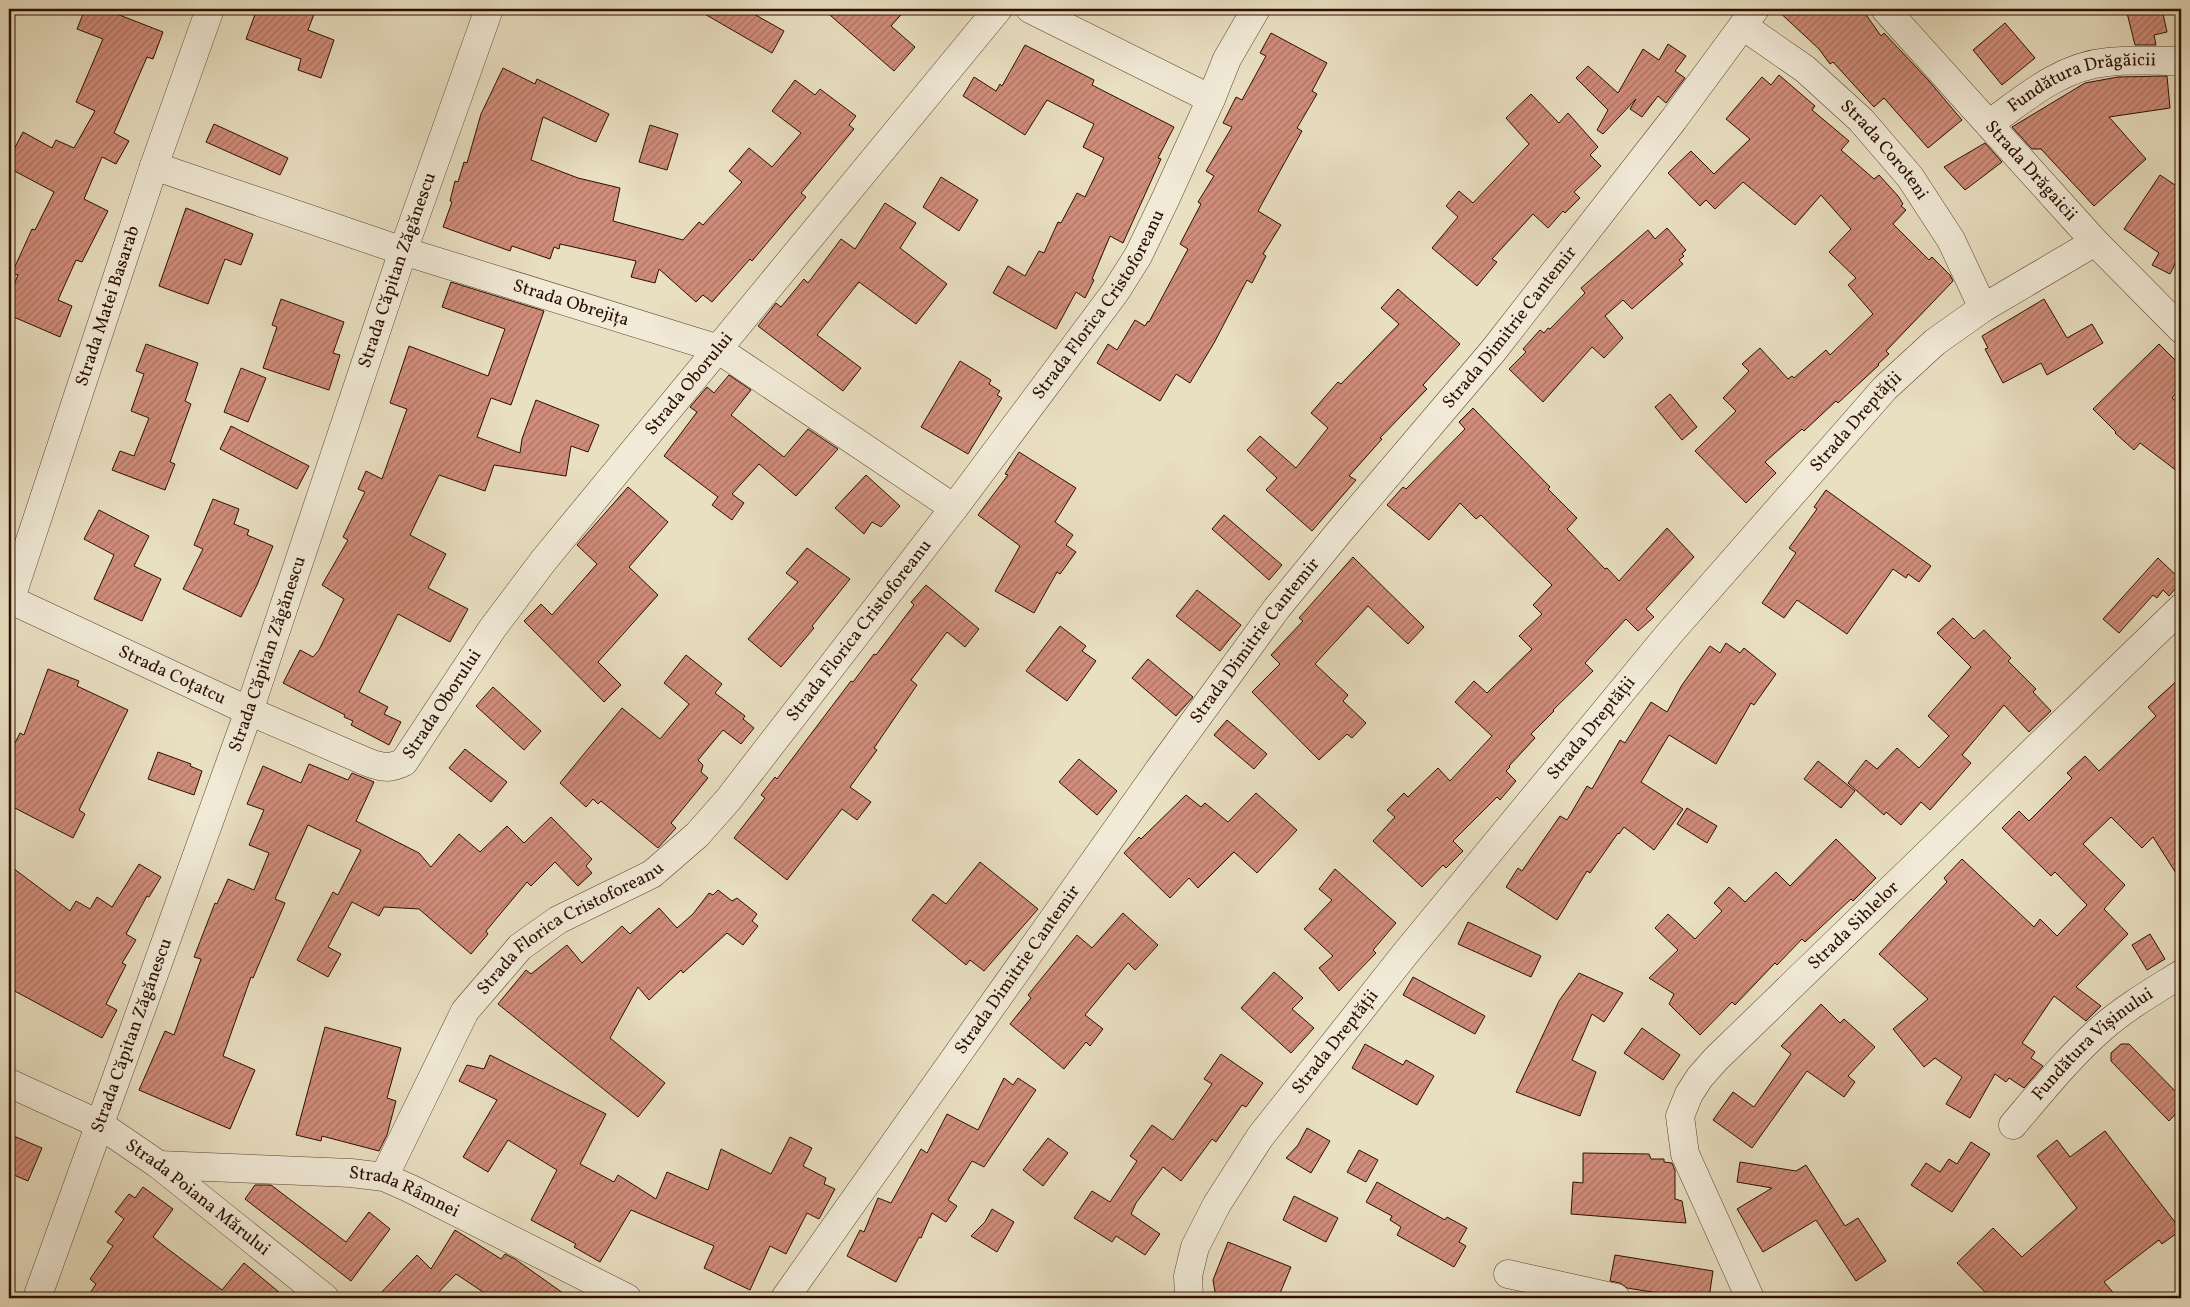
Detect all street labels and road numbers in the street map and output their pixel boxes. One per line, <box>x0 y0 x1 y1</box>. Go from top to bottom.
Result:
street label: Fundătura Drăgăicii <box>2002 48 2156 119</box>
street label: Strada Coroteni <box>1834 94 1934 205</box>
street label: Strada Drăgaicii <box>1979 115 2083 227</box>
street label: Strada Căpitan Zăgănescu <box>352 169 442 372</box>
street label: Strada Florica Cristoforeanu <box>1027 206 1171 405</box>
street label: Strada Matei Basarab <box>69 222 146 390</box>
street label: Strada Dimitrie Cantemir <box>1437 241 1583 414</box>
street label: Strada Obrejița <box>510 273 632 333</box>
street label: Strada Oborului <box>639 327 739 441</box>
street label: Strada Dreptății <box>1804 366 1908 477</box>
street label: Strada Florica Cristoforeanu <box>781 534 938 727</box>
street label: Strada Dimitrie Cantemir <box>1184 552 1326 729</box>
street label: Strada Căpitan Zăgănescu <box>223 553 312 755</box>
street label: Strada Coțatcu <box>114 639 230 711</box>
street label: Strada Oborului <box>397 645 488 764</box>
street label: Strada Dreptății <box>1541 671 1641 785</box>
street label: Strada Florica Cristoforeanu <box>471 856 670 1001</box>
street label: Strada Sihlelor <box>1802 875 1905 976</box>
street label: Strada Dimitrie Cantemir <box>949 880 1086 1060</box>
street label: Strada Căpitan Zăgănescu <box>85 935 178 1136</box>
street label: Fundătura Vișinului <box>2026 982 2158 1106</box>
street label: Strada Dreptății <box>1286 984 1385 1100</box>
street label: Strada Poiana Mărului <box>120 1133 275 1262</box>
street label: Strada Râmnei <box>348 1160 464 1224</box>

